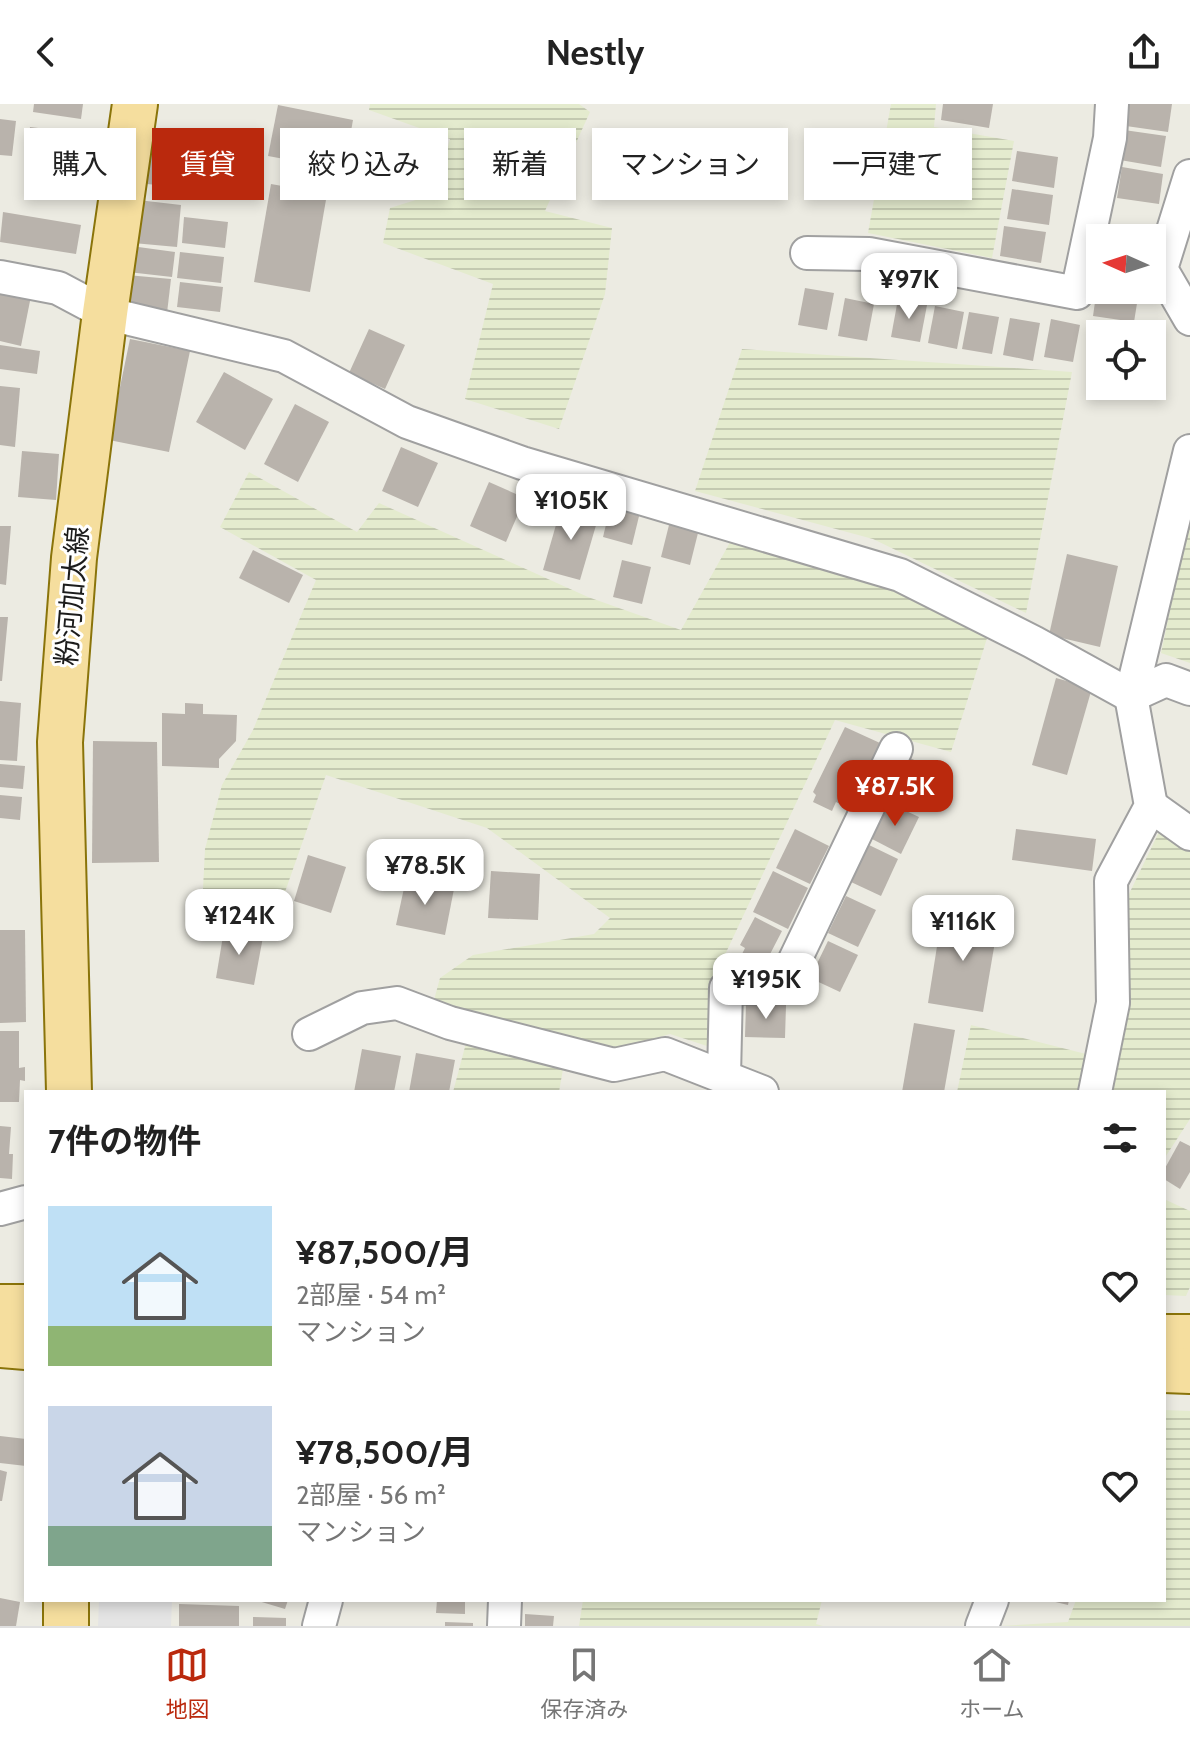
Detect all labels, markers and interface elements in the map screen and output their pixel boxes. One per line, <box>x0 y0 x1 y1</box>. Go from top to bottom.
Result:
icon: back <box>24 30 68 74</box>
text: Nestly <box>546 30 644 74</box>
icon: share <box>1122 30 1166 74</box>
chip: 購入 <box>24 128 136 200</box>
chip: 賃貸 <box>152 128 264 200</box>
chip: 絞り込み <box>280 128 448 200</box>
chip: 新着 <box>464 128 576 200</box>
chip: マンション <box>592 128 788 200</box>
chip: 一戸建て <box>804 128 972 200</box>
north arrow <box>1086 224 1166 304</box>
map controls <box>1086 224 1166 400</box>
pin: ¥97K <box>862 253 956 321</box>
text: ¥97K <box>879 263 939 295</box>
button: locate <box>1086 320 1166 400</box>
pin: ¥105K <box>515 474 627 542</box>
text: ¥105K <box>534 484 608 516</box>
street label: 粉河加太線 <box>49 525 95 667</box>
pin: ¥87.5K <box>830 760 960 828</box>
text: ¥87.5K <box>855 770 935 802</box>
pin: ¥78.5K <box>360 839 490 907</box>
text: ¥78.5K <box>385 849 465 881</box>
pin: ¥124K <box>183 889 295 957</box>
pin: ¥116K <box>907 895 1019 963</box>
text: ¥124K <box>203 899 275 931</box>
text: ¥116K <box>930 905 996 937</box>
pin: ¥195K <box>710 953 822 1021</box>
text: ¥195K <box>731 963 801 995</box>
icon: filters <box>1098 1116 1142 1160</box>
text: 7件の物件 <box>48 1120 201 1162</box>
text: ¥87,500/月 <box>296 1231 473 1273</box>
icon: home <box>112 1238 208 1334</box>
icon: heart <box>1098 1264 1142 1308</box>
text: 2部屋 · 54 m² <box>296 1279 446 1311</box>
text: マンション <box>296 1316 426 1348</box>
text: ¥78,500/月 <box>296 1431 474 1473</box>
icon: home <box>112 1438 208 1534</box>
icon: heart <box>1098 1464 1142 1508</box>
text: 2部屋 · 56 m² <box>296 1479 446 1511</box>
text: マンション <box>296 1516 426 1548</box>
tab: 地図 <box>165 1643 209 1723</box>
tab: 保存済み <box>540 1643 628 1723</box>
tab: ホーム <box>959 1643 1025 1723</box>

